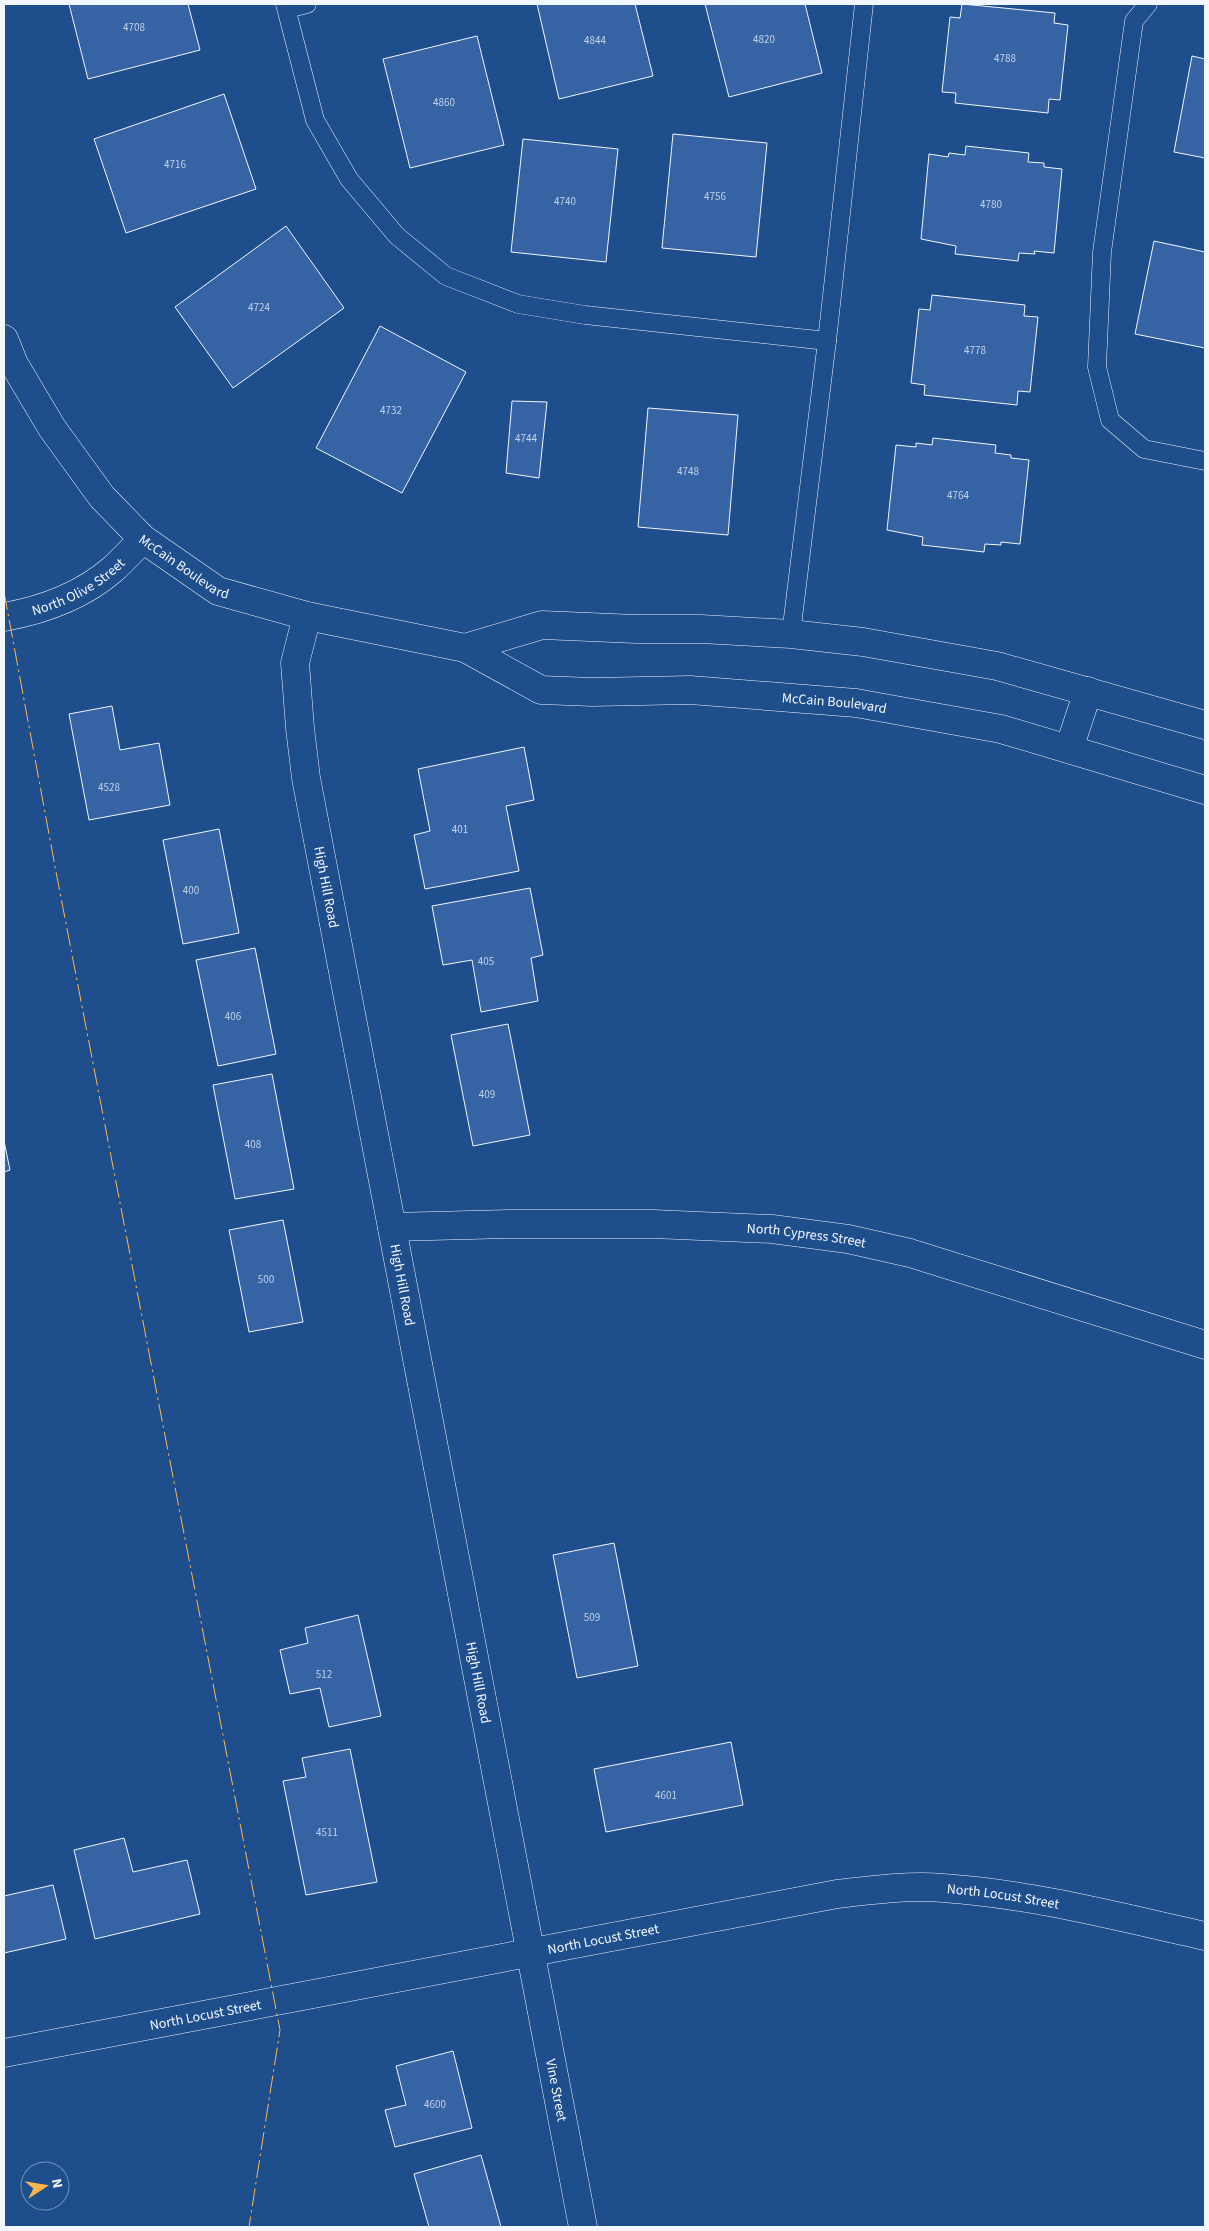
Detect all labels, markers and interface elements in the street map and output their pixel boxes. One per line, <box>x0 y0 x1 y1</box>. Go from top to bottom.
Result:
house number: 4708 <box>123 20 145 35</box>
house number: 4820 <box>753 32 775 47</box>
house number: 4844 <box>584 33 606 48</box>
house number: 4788 <box>994 51 1016 66</box>
house number: 4860 <box>433 95 455 110</box>
house number: 4716 <box>164 157 186 172</box>
house number: 4756 <box>704 189 726 204</box>
house number: 4740 <box>554 194 576 209</box>
house number: 4780 <box>980 197 1002 212</box>
house number: 4724 <box>248 300 270 315</box>
house number: 4778 <box>964 343 986 358</box>
house number: 4732 <box>380 403 402 418</box>
house number: 4744 <box>515 431 537 446</box>
house number: 4748 <box>677 464 699 479</box>
house number: 4764 <box>947 488 969 503</box>
street label: McCain Boulevard <box>134 530 231 605</box>
street label: North Olive Street <box>30 554 130 621</box>
street label: McCain Boulevard <box>781 688 888 719</box>
house number: 4528 <box>98 780 120 795</box>
house number: 401 <box>452 822 468 837</box>
street label: High Hill Road <box>308 845 343 930</box>
house number: 400 <box>183 883 199 898</box>
house number: 405 <box>478 954 494 969</box>
house number: 406 <box>225 1009 242 1024</box>
house number: 409 <box>479 1087 495 1102</box>
house number: 408 <box>245 1137 262 1152</box>
street label: North Cypress Street <box>746 1219 868 1254</box>
street label: High Hill Road <box>384 1242 419 1327</box>
house number: 500 <box>258 1272 274 1287</box>
house number: 509 <box>584 1610 600 1625</box>
street label: High Hill Road <box>460 1640 496 1725</box>
house number: 512 <box>316 1667 332 1682</box>
house number: 4601 <box>655 1788 677 1803</box>
house number: 4511 <box>316 1825 338 1840</box>
street label: North Locust Street <box>946 1879 1061 1915</box>
street label: North Locust Street <box>546 1919 661 1960</box>
street label: North Locust Street <box>148 1995 263 2036</box>
street label: Vine Street <box>540 2057 572 2124</box>
house number: 4600 <box>424 2097 446 2112</box>
north arrow <box>20 2161 70 2211</box>
text: N <box>46 2177 67 2190</box>

